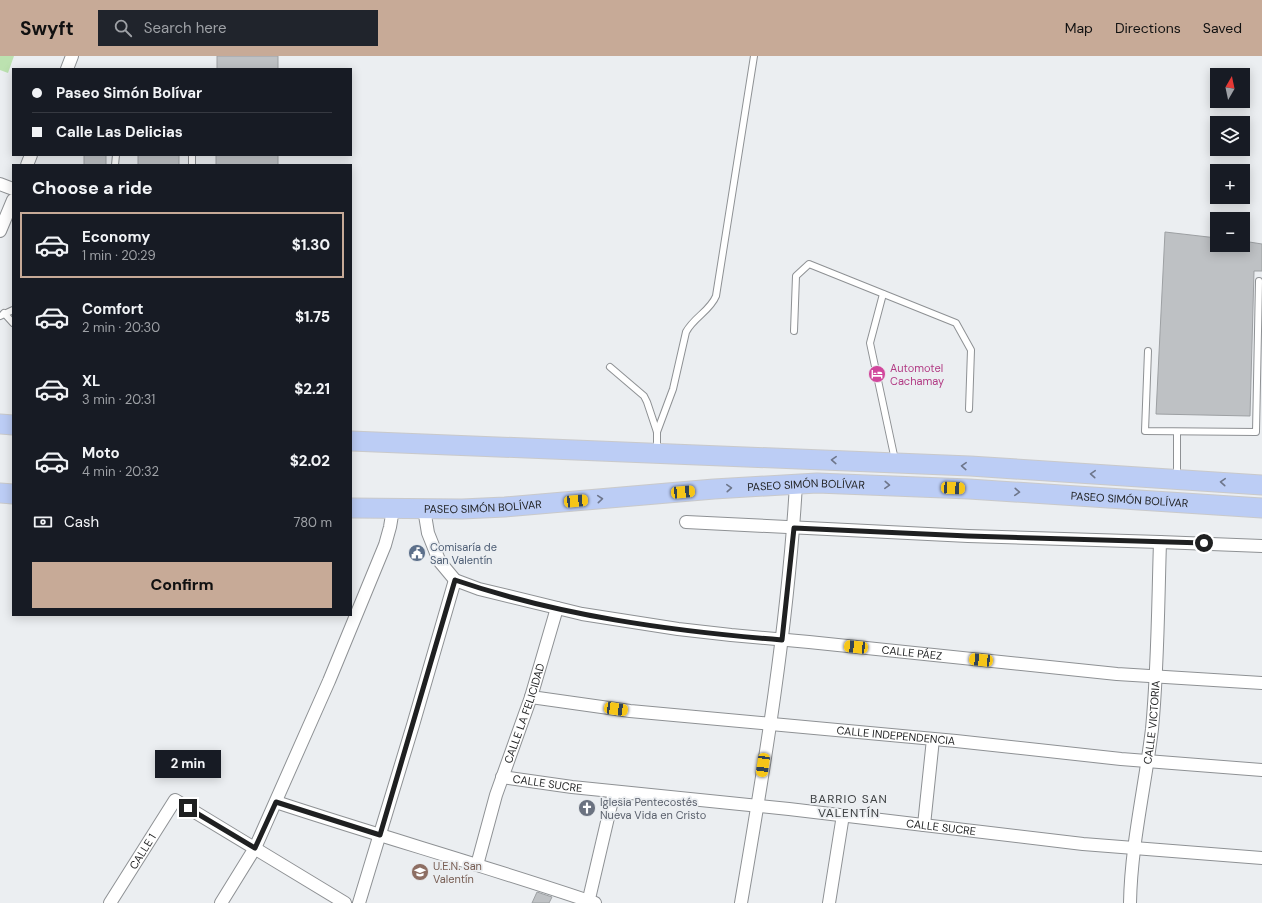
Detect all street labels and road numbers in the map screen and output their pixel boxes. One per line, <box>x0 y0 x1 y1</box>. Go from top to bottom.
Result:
street label: PASEO SIMÓN BOLÍVAR <box>747 476 865 494</box>
street label: PASEO SIMÓN BOLÍVAR <box>1070 489 1189 510</box>
street label: PASEO SIMÓN BOLÍVAR <box>424 497 542 516</box>
street label: CALLE PÁEZ <box>881 643 943 663</box>
street label: CALLE LA FELICIDAD <box>501 661 548 765</box>
street label: CALLE VICTORIA <box>1140 680 1163 765</box>
street label: CALLE INDEPENDENCIA <box>836 723 956 748</box>
street label: CALLE SUCRE <box>512 772 583 795</box>
street label: CALLE SUCRE <box>905 816 977 838</box>
street label: CALLE 1 <box>126 831 159 872</box>

